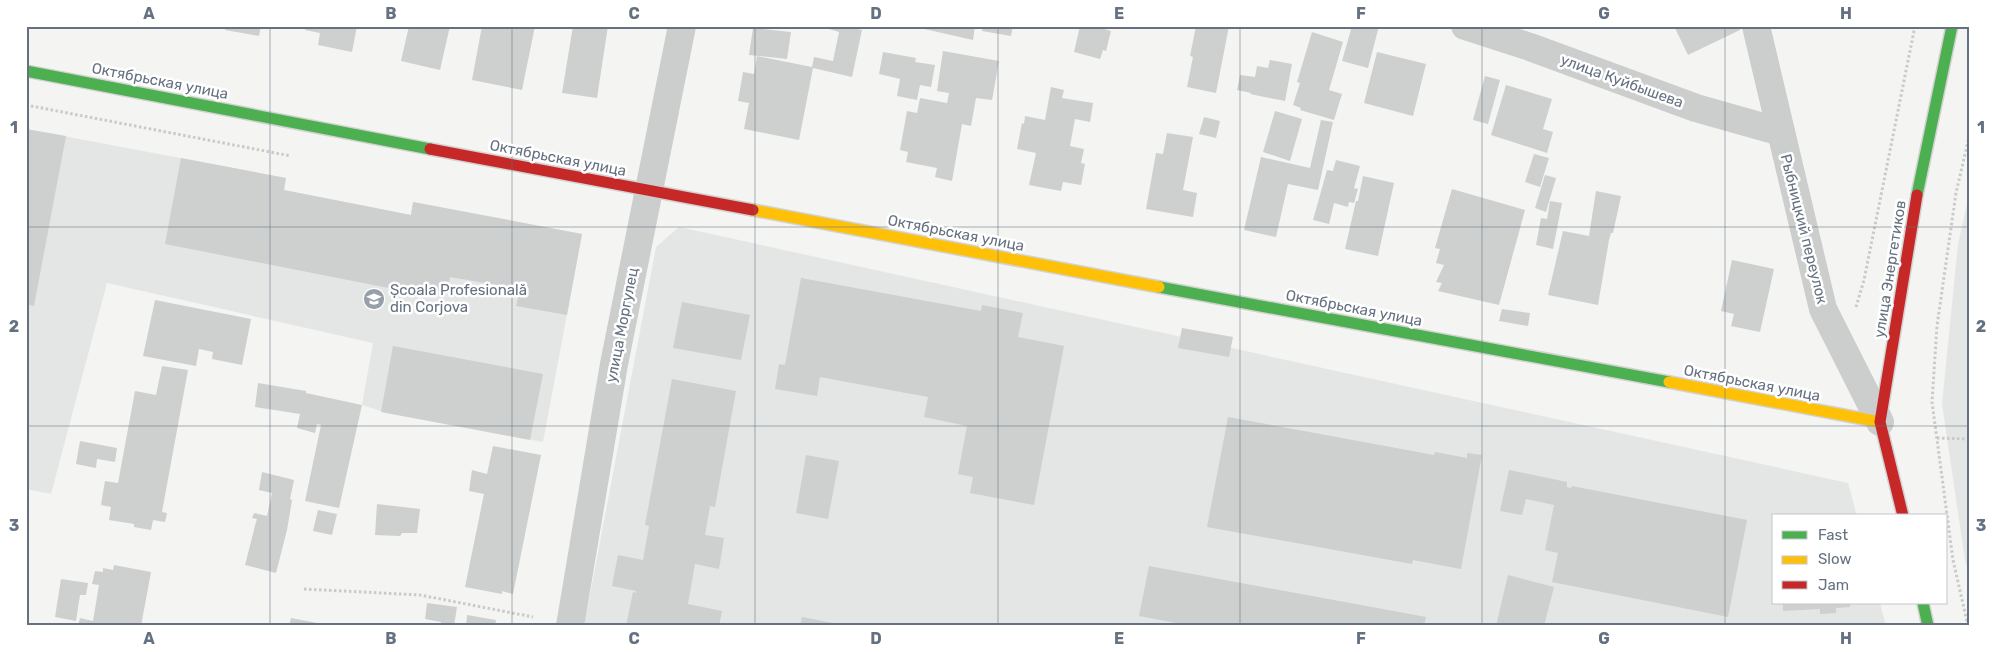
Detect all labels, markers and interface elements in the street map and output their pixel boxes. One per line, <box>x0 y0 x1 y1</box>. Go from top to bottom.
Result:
text: A <box>143 4 155 23</box>
text: B <box>385 4 397 23</box>
text: C <box>628 4 640 23</box>
text: D <box>870 4 882 23</box>
text: E <box>1114 4 1124 23</box>
text: F <box>1356 4 1366 23</box>
text: G <box>1598 4 1610 23</box>
text: H <box>1840 4 1852 23</box>
street label: улица Куйбышева <box>1558 50 1686 112</box>
street label: Октябрьская улица <box>90 59 230 103</box>
text: 1 <box>10 118 18 137</box>
text: 1 <box>1977 118 1985 137</box>
street label: Октябрьская улица <box>488 136 628 180</box>
street label: Рыбницкий переулок <box>1777 152 1831 306</box>
street label: улица Энергетиков <box>1870 199 1910 339</box>
street label: Октябрьская улица <box>886 211 1026 255</box>
street label: улица Моргулец <box>602 266 642 384</box>
place label: Școala Profesională din Corjova <box>390 281 527 316</box>
street label: Октябрьская улица <box>1284 286 1424 330</box>
school or university icon: Școala Profesională din Corjova <box>362 287 386 311</box>
text: 2 <box>9 317 19 336</box>
text: 2 <box>1976 317 1986 336</box>
street label: Октябрьская улица <box>1682 361 1822 405</box>
legend <box>1772 514 1948 604</box>
text: 3 <box>9 516 19 535</box>
text: 3 <box>1976 516 1986 535</box>
text: Fast <box>1818 526 1848 544</box>
text: Slow <box>1818 550 1851 568</box>
text: Jam <box>1818 576 1849 594</box>
text: A <box>143 629 155 648</box>
text: B <box>385 629 397 648</box>
text: C <box>628 629 640 648</box>
text: D <box>870 629 882 648</box>
text: E <box>1114 629 1124 648</box>
text: F <box>1356 629 1366 648</box>
text: G <box>1598 629 1610 648</box>
text: H <box>1840 629 1852 648</box>

